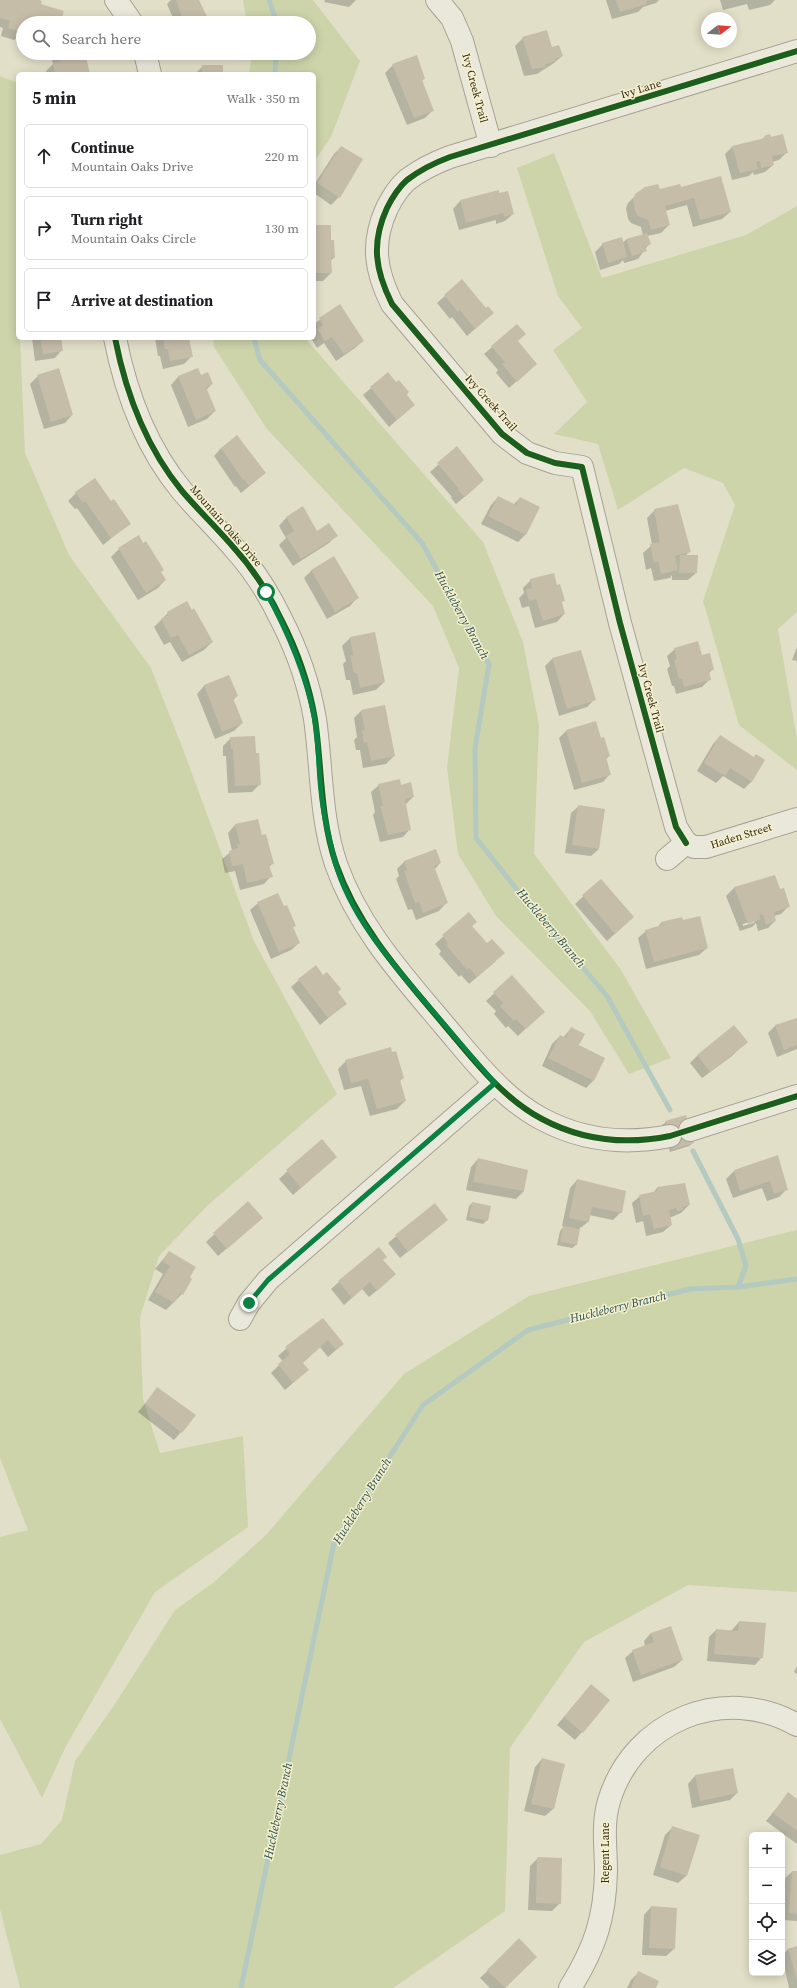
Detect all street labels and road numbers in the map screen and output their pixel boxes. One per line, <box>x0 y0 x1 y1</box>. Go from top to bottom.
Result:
street label: Ivy Creek Trail <box>459 52 491 124</box>
street label: Ivy Lane <box>619 76 664 102</box>
street label: Ivy Creek Trail <box>462 371 520 435</box>
street label: Mountain Oaks Drive <box>186 482 266 570</box>
street label: Ivy Creek Trail <box>635 662 667 734</box>
street label: Haden Street <box>708 819 774 852</box>
street label: Regent Lane <box>598 1822 613 1883</box>

